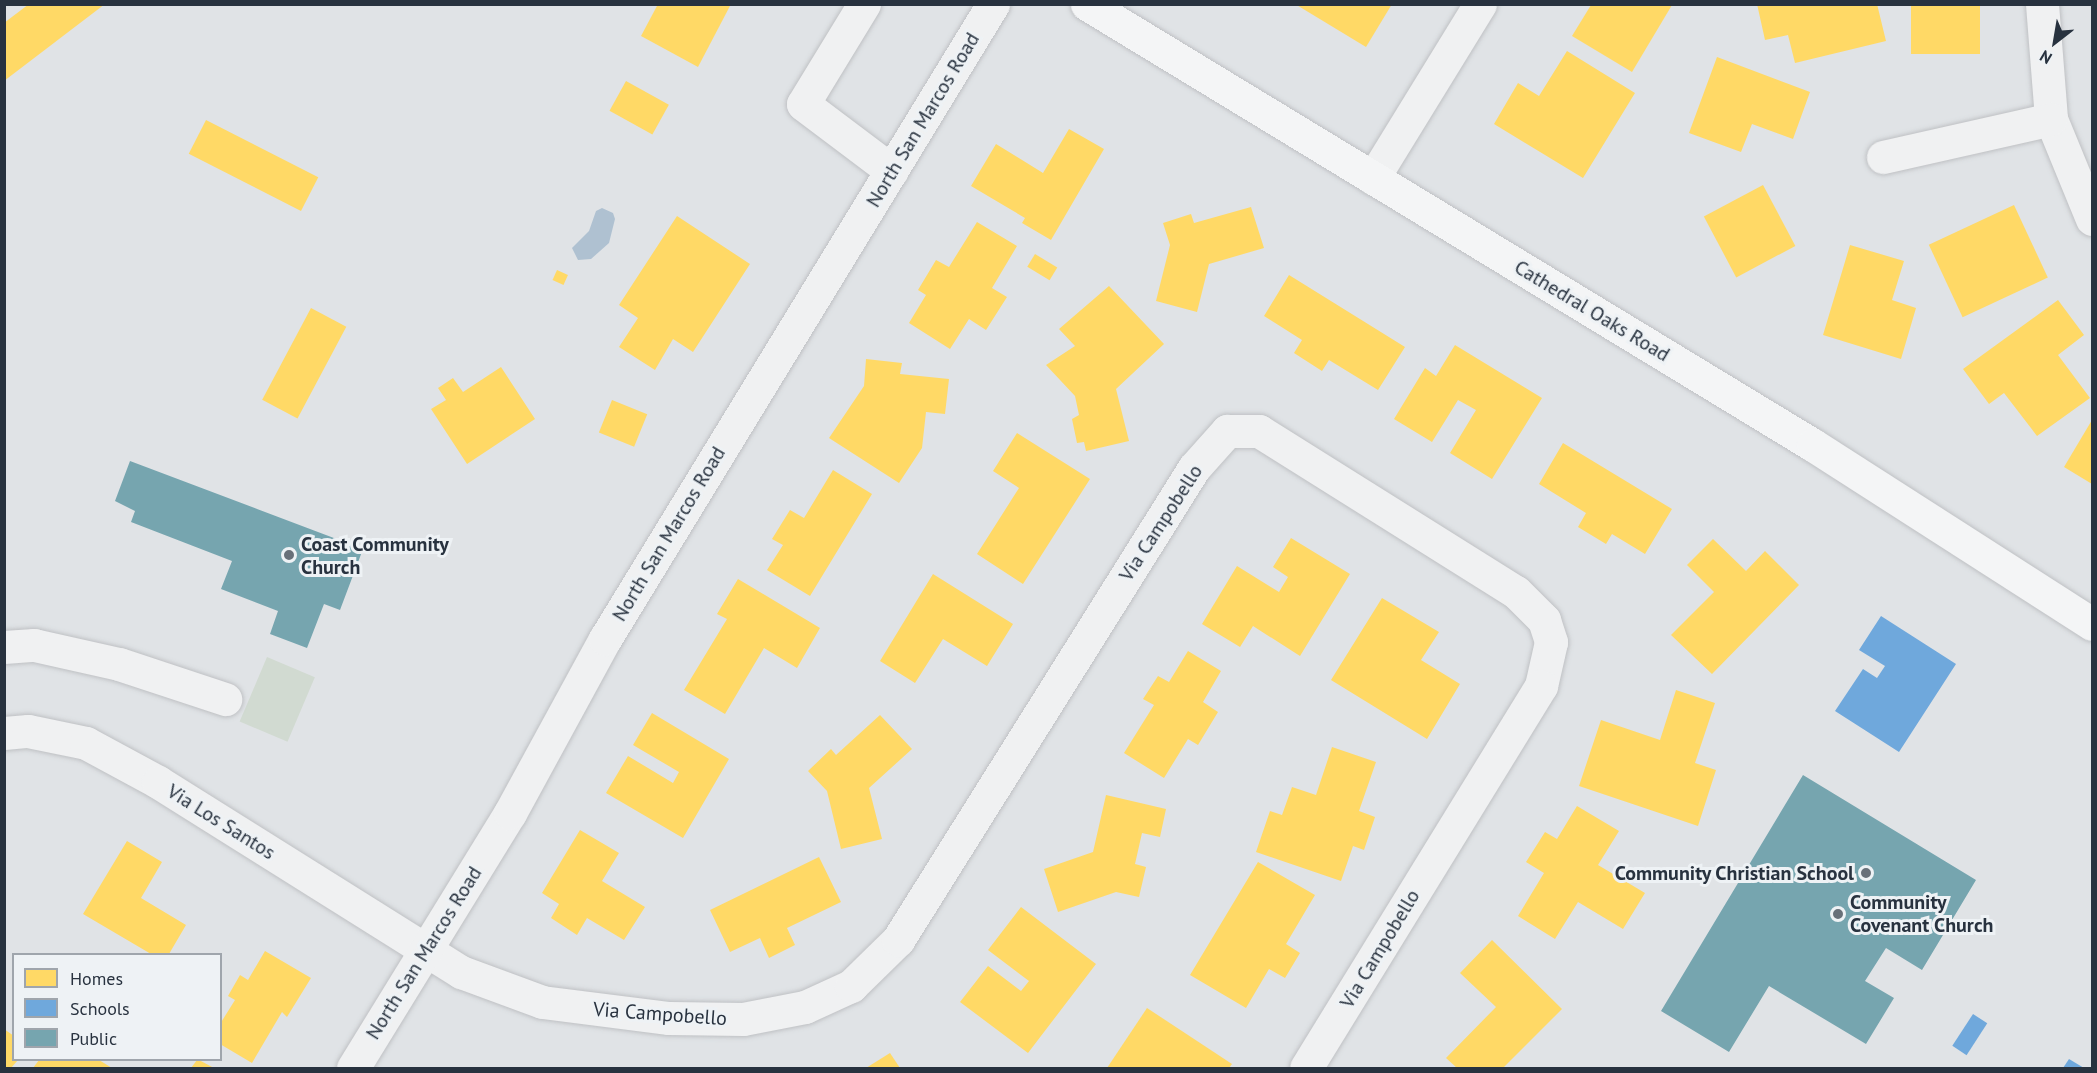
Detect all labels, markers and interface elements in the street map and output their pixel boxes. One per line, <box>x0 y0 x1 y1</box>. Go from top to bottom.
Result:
north arrow <box>2025 12 2085 72</box>
street label: North San Marcos Road <box>861 28 985 212</box>
text: N <box>2036 46 2055 69</box>
street label: Cathedral Oaks Road <box>1510 255 1674 367</box>
street label: North San Marcos Road <box>607 442 731 626</box>
street label: Via Campobello <box>1114 460 1208 586</box>
place label: Coast Community Church <box>301 532 449 579</box>
marker: Coast Community Church <box>282 548 296 562</box>
street label: Via Los Santos <box>163 779 279 865</box>
place label: Community Christian School <box>1614 861 1854 885</box>
street label: North San Marcos Road <box>361 862 487 1044</box>
marker: Community Christian School <box>1859 866 1873 880</box>
street label: Via Campobello <box>1335 885 1425 1013</box>
place label: Community Covenant Church <box>1850 891 1994 938</box>
marker: Community Covenant Church <box>1831 907 1845 921</box>
legend <box>12 953 222 1061</box>
text: Homes <box>70 967 123 990</box>
text: Schools <box>70 997 130 1020</box>
street label: Via Campobello <box>592 997 728 1031</box>
text: Public <box>70 1027 117 1050</box>

